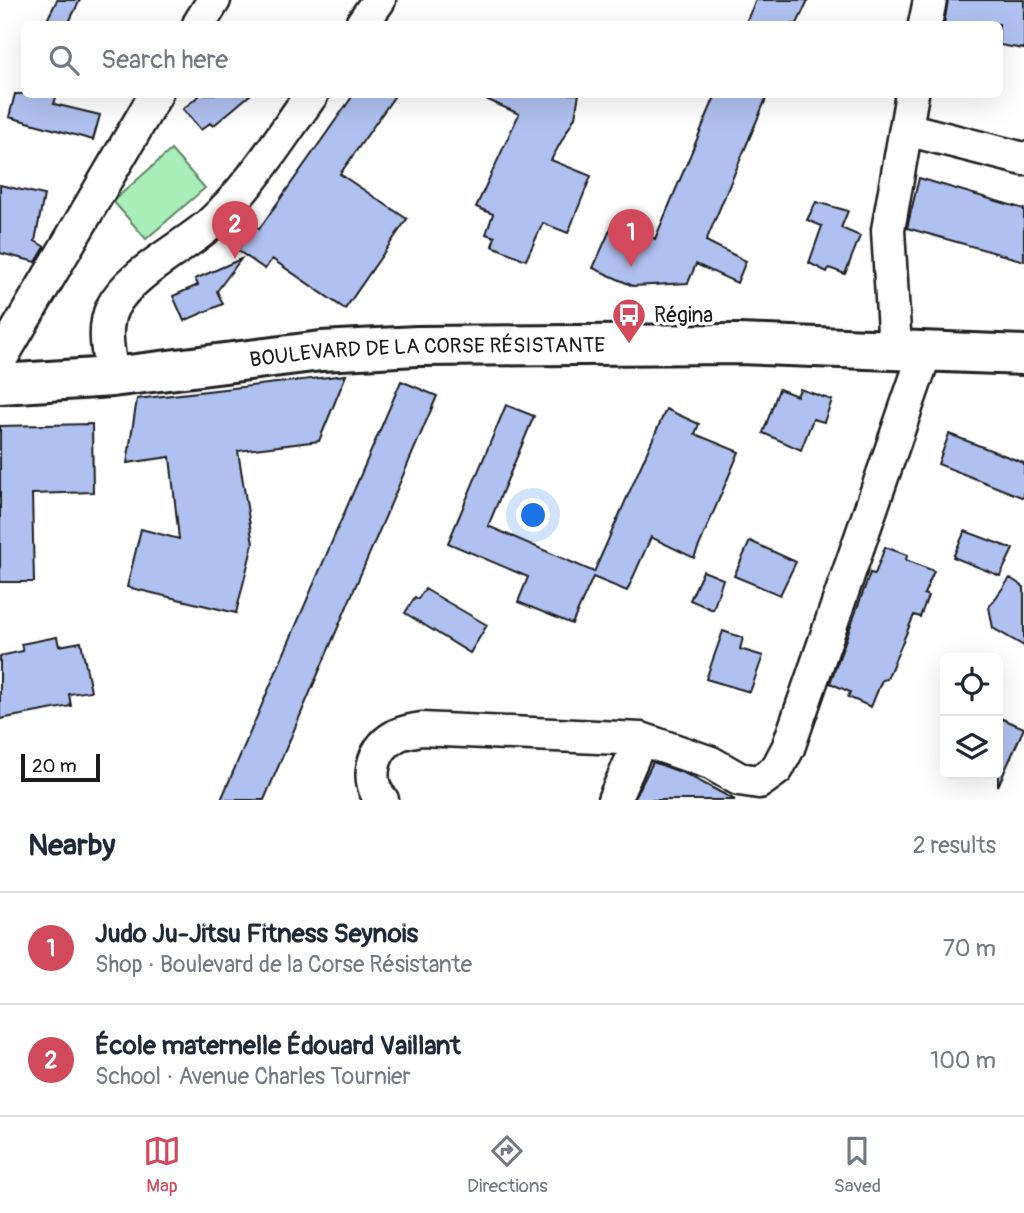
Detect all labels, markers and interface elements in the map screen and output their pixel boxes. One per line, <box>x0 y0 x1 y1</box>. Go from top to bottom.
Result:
search box <box>21 21 1003 98</box>
icon: search <box>45 41 83 79</box>
text: Search here <box>101 44 228 76</box>
pin: 2 <box>212 201 258 259</box>
pin: 1 <box>608 209 654 267</box>
bus stop icon: Régina <box>610 296 648 345</box>
place label: Régina <box>654 302 713 329</box>
street label: BOULEVARD DE LA CORSE RÉSISTANTE <box>248 332 605 374</box>
your location <box>516 498 550 532</box>
map controls <box>940 653 1003 779</box>
button: locate <box>940 653 1003 716</box>
button: layers <box>940 716 1003 779</box>
scale bar <box>21 751 100 783</box>
text: 20 m <box>32 754 77 778</box>
text: Nearby <box>28 827 115 864</box>
text: 2 results <box>913 831 996 860</box>
text: Judo Ju-Jitsu Fitness Seynois <box>95 918 418 950</box>
text: 1 <box>47 934 56 963</box>
text: 70 m <box>943 934 996 963</box>
text: Shop · Boulevard de la Corse Résistante <box>95 950 472 979</box>
text: École maternelle Édouard Vaillant <box>95 1030 461 1062</box>
text: 2 <box>45 1046 57 1075</box>
text: 100 m <box>930 1046 996 1075</box>
text: School · Avenue Charles Tournier <box>95 1062 411 1091</box>
tab: Map <box>143 1132 181 1198</box>
tab: Directions <box>467 1132 548 1198</box>
tab: Saved <box>834 1132 881 1198</box>

